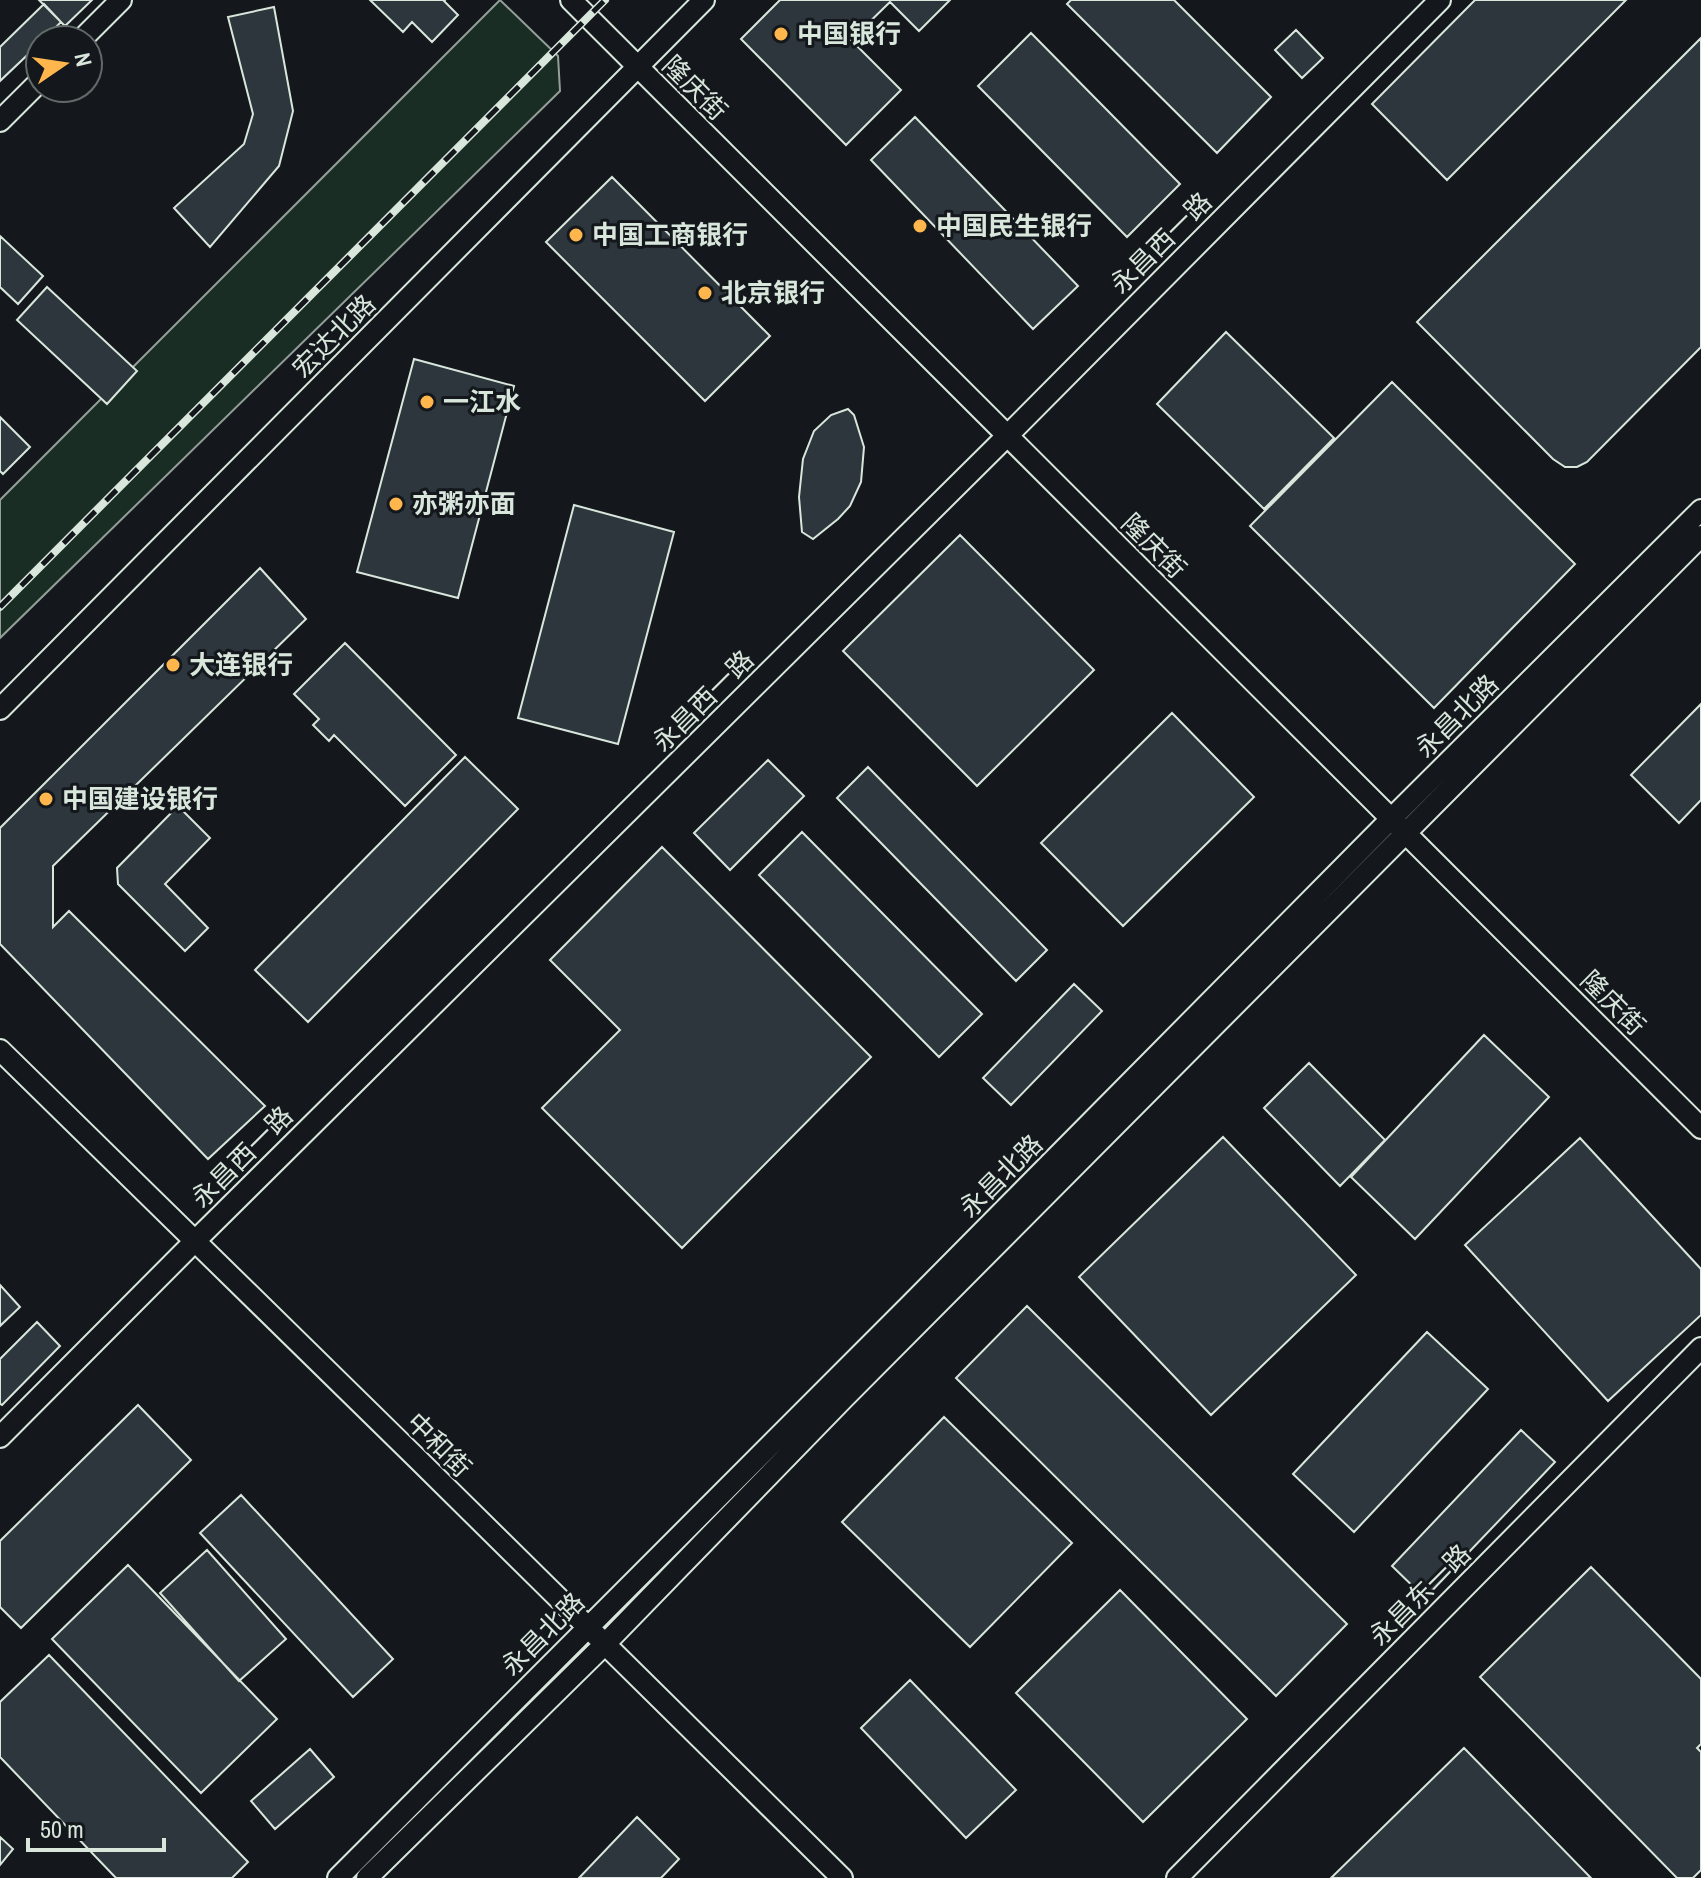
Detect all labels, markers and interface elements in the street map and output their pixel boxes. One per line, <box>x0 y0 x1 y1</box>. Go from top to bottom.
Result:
place label: 中国银行 <box>797 16 901 51</box>
north arrow <box>24 24 104 104</box>
marker: 中国银行 <box>772 25 790 43</box>
street label: 隆庆街 <box>655 48 735 128</box>
text: N <box>67 50 100 69</box>
street label: 永昌西一路 <box>1102 184 1219 301</box>
place label: 中国民生银行 <box>936 208 1092 243</box>
place label: 中国工商银行 <box>592 217 748 252</box>
marker: 中国民生银行 <box>911 217 929 235</box>
marker: 中国工商银行 <box>567 226 585 244</box>
place label: 北京银行 <box>721 275 825 310</box>
marker: 北京银行 <box>696 284 714 302</box>
street label: 宏达北路 <box>284 286 383 385</box>
place label: 一江水 <box>443 384 521 419</box>
marker: 一江水 <box>418 393 436 411</box>
place label: 亦粥亦面 <box>412 486 516 521</box>
marker: 亦粥亦面 <box>387 495 405 513</box>
street label: 隆庆街 <box>1114 506 1194 586</box>
street label: 永昌西一路 <box>644 642 761 759</box>
place label: 大连银行 <box>189 647 293 682</box>
marker: 大连银行 <box>164 656 182 674</box>
street label: 永昌北路 <box>1407 666 1506 765</box>
place label: 中国建设银行 <box>62 781 218 816</box>
marker: 中国建设银行 <box>37 790 55 808</box>
street label: 隆庆街 <box>1573 963 1653 1043</box>
street label: 永昌西一路 <box>183 1098 300 1215</box>
street label: 永昌北路 <box>951 1126 1050 1225</box>
street label: 中和街 <box>399 1405 479 1485</box>
street label: 永昌东一路 <box>1361 1536 1478 1653</box>
street label: 永昌北路 <box>493 1584 592 1683</box>
scale bar <box>28 1802 164 1852</box>
text: 50 m <box>40 1813 84 1845</box>

